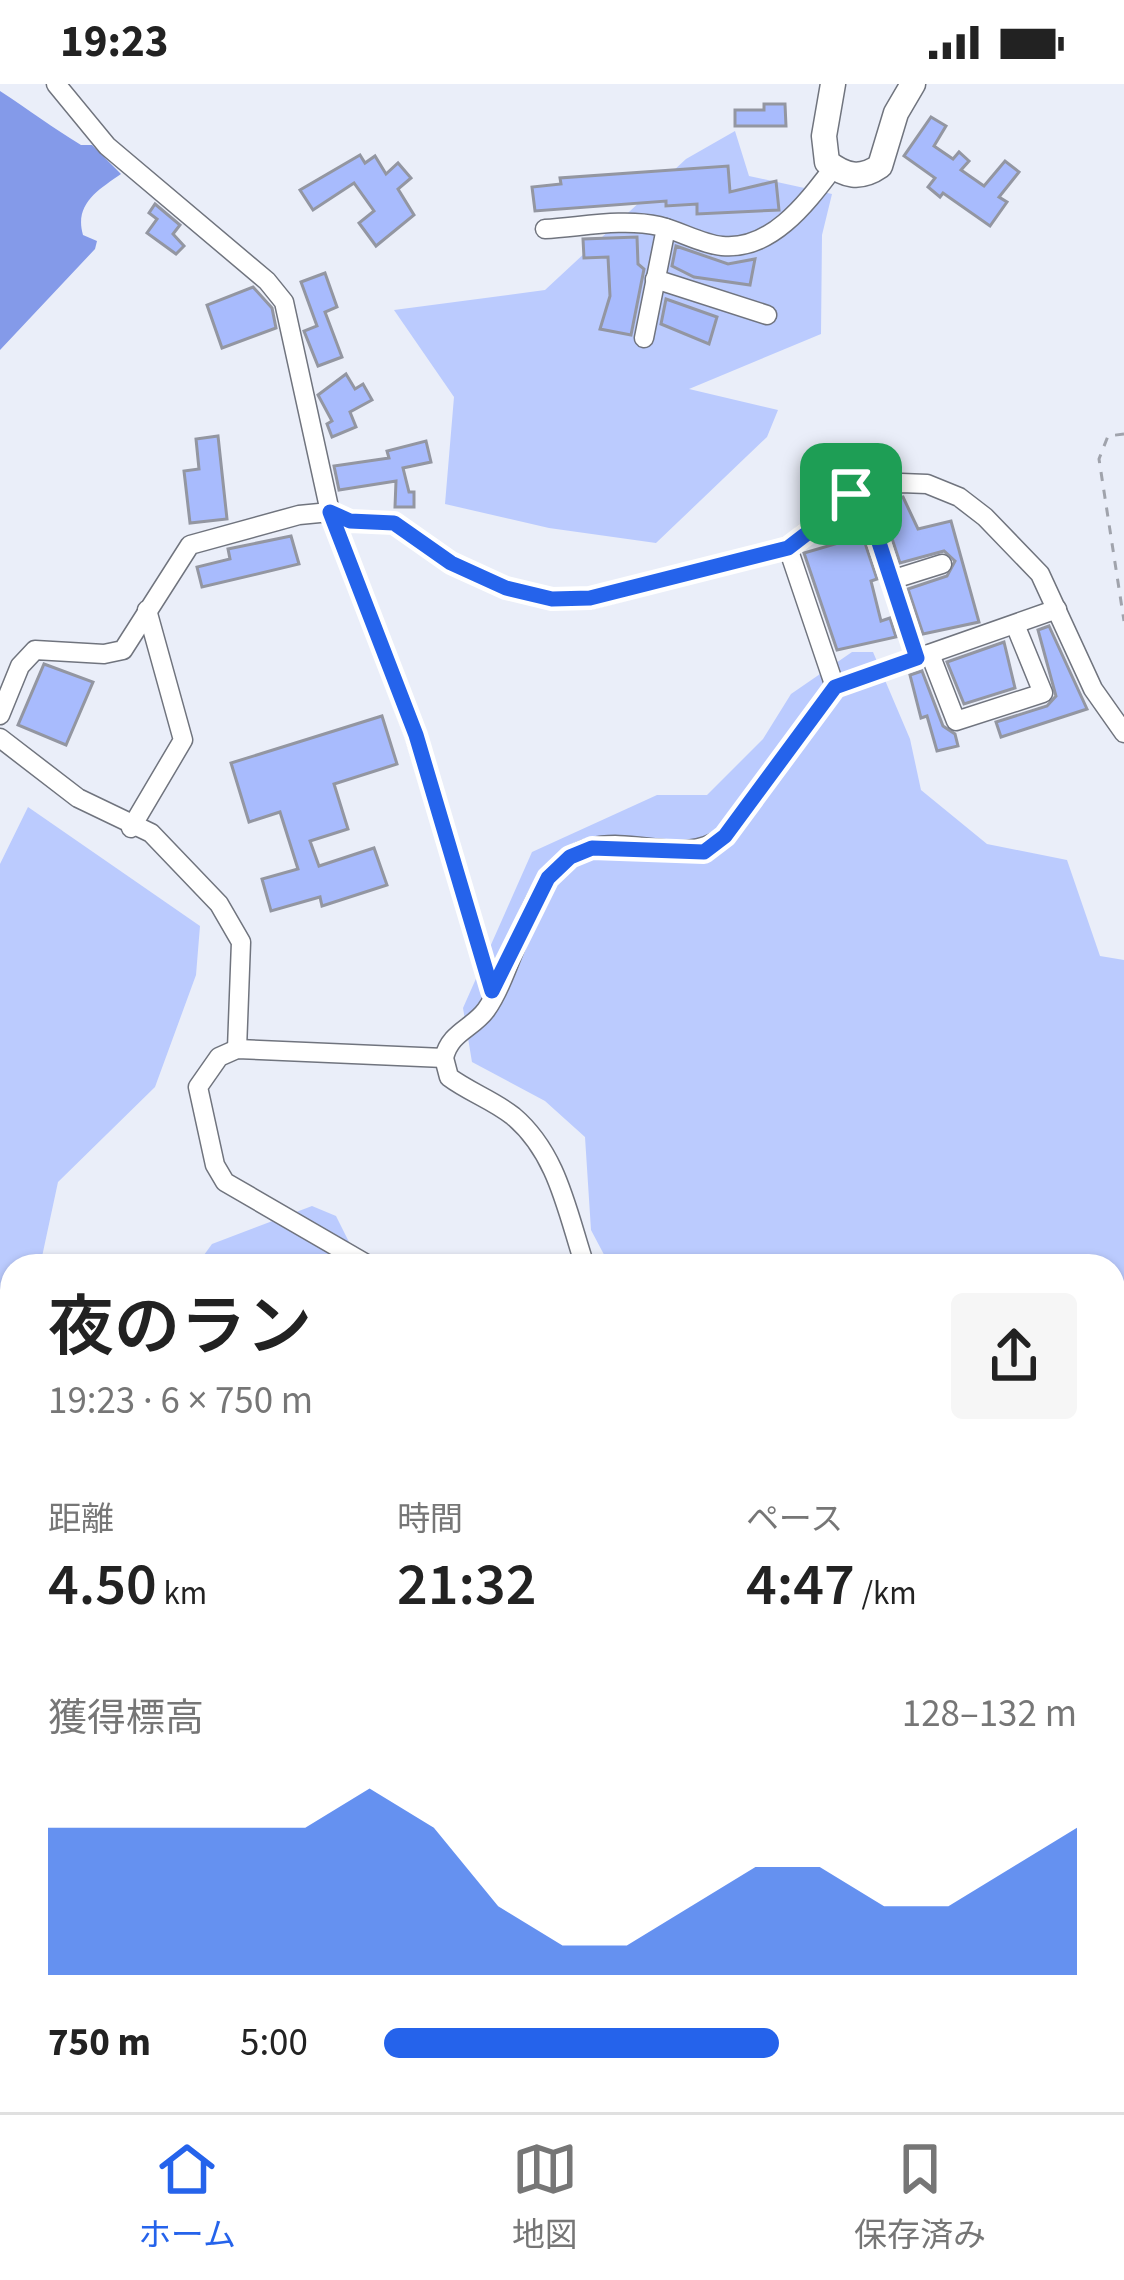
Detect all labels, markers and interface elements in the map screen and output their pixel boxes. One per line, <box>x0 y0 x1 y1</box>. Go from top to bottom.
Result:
text: 19:23 <box>60 10 169 74</box>
pin <box>800 443 902 545</box>
icon: arrive <box>818 461 884 527</box>
text: 夜のラン <box>48 1281 312 1375</box>
button: share <box>951 1293 1077 1419</box>
text: 19:23 · 6 × 750 m <box>48 1373 313 1429</box>
text: 距離 <box>48 1496 114 1543</box>
text: 時間 <box>397 1496 463 1543</box>
text: ペース <box>746 1496 843 1543</box>
text: 4.50 <box>48 1543 157 1628</box>
text: 21:32 <box>397 1543 537 1628</box>
text: 4:47 <box>746 1543 855 1628</box>
text: km <box>157 1570 207 1617</box>
text: /km <box>855 1570 917 1617</box>
text: 128–132 m <box>902 1686 1077 1742</box>
text: 獲得標高 <box>48 1691 204 1747</box>
text: 750 m <box>48 2015 151 2071</box>
text: 5:00 <box>240 2015 308 2071</box>
tab: ホーム <box>138 2136 236 2259</box>
tab: 地図 <box>512 2136 578 2259</box>
tab: 保存済み <box>854 2136 986 2259</box>

